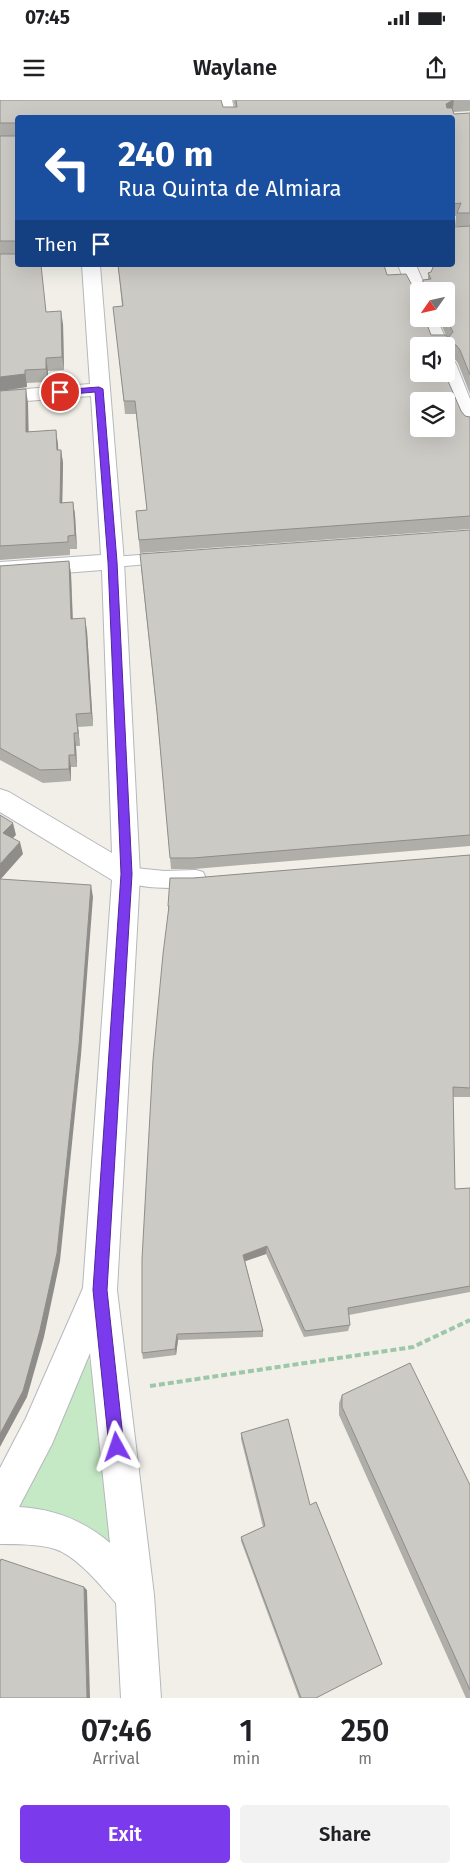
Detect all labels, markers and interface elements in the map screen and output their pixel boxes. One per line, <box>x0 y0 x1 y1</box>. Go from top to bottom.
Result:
text: 07:45 <box>25 6 70 29</box>
icon: menu <box>20 54 48 82</box>
text: Waylane <box>193 54 277 81</box>
icon: share <box>422 54 450 82</box>
text: 240 m <box>118 133 213 175</box>
icon: left <box>35 135 100 200</box>
text: Rua Quinta de Almiara <box>118 175 341 202</box>
icon: arrive <box>87 230 115 258</box>
text: Then <box>35 233 77 256</box>
north arrow <box>410 282 455 328</box>
map controls <box>410 282 455 437</box>
button: sound <box>410 337 455 382</box>
pin <box>39 371 81 413</box>
icon: arrive <box>46 378 74 406</box>
button: layers <box>410 392 455 437</box>
position arrow <box>90 1420 142 1472</box>
text: 07:46 <box>81 1713 152 1749</box>
text: 1 <box>239 1713 253 1749</box>
text: 250 <box>341 1713 389 1749</box>
text: Arrival <box>93 1749 140 1768</box>
text: min <box>232 1749 260 1768</box>
text: m <box>358 1749 372 1768</box>
button: Exit <box>20 1805 230 1863</box>
button: Share <box>240 1805 450 1863</box>

